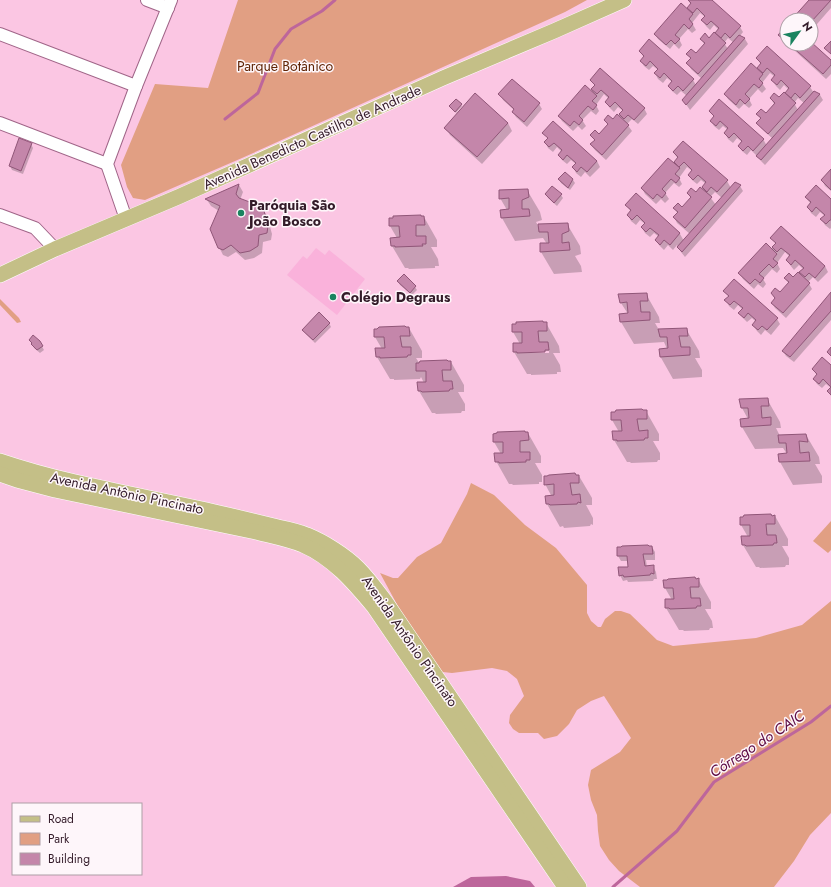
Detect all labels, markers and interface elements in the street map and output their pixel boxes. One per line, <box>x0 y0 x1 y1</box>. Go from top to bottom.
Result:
north arrow <box>779 12 819 52</box>
text: N <box>798 19 816 35</box>
park label: Parque Botânico <box>237 56 333 76</box>
street label: Avenida Benedicto Castilho de Andrade <box>200 80 424 194</box>
place label: Paróquia São João Bosco <box>246 195 336 231</box>
marker: Paróquia São João Bosco <box>236 208 246 218</box>
place label: Colégio Degraus <box>341 287 451 307</box>
marker: Colégio Degraus <box>328 292 338 302</box>
street label: Avenida Antônio Pincinato <box>49 467 206 519</box>
street label: Avenida Antônio Pincinato <box>357 571 463 711</box>
water label: Córrego do CAIC <box>705 704 810 783</box>
legend <box>12 803 142 875</box>
text: Road <box>48 810 74 828</box>
text: Park <box>48 830 70 848</box>
text: Building <box>48 850 90 868</box>

